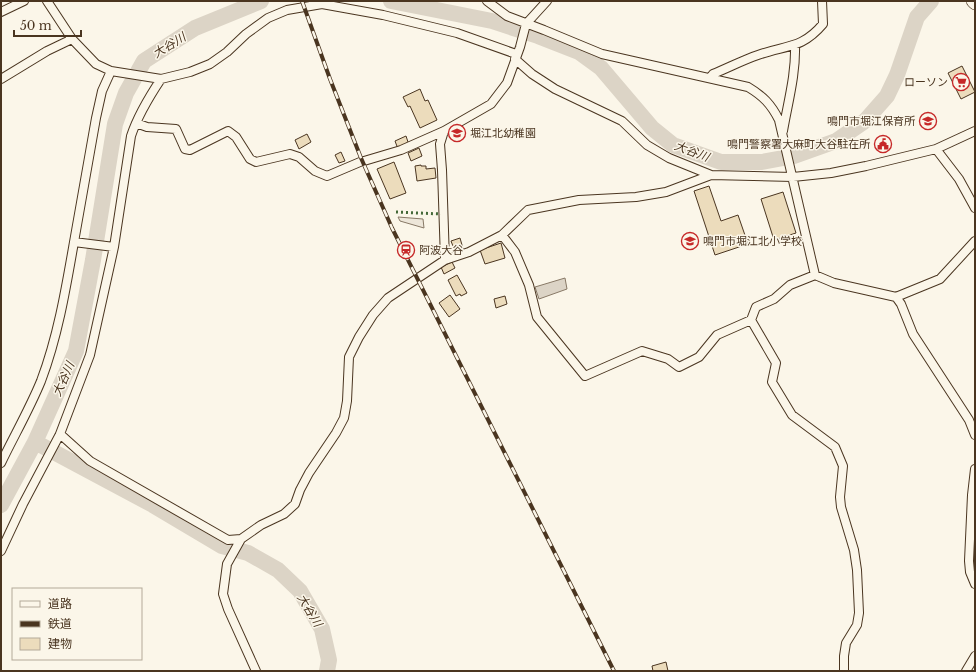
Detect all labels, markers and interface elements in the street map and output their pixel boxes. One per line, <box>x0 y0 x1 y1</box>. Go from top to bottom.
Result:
scale bar <box>14 12 81 38</box>
text: 50 m <box>20 18 52 33</box>
water label: 大谷川 <box>150 28 190 61</box>
supermarket icon: ローソン <box>951 72 971 92</box>
place label: ローソン <box>904 75 948 89</box>
school or university icon: 鳴門市堀江保育所 <box>918 111 938 131</box>
place label: 鳴門市堀江保育所 <box>827 114 916 128</box>
school or university icon: 堀江北幼稚園 <box>447 123 467 143</box>
place label: 堀江北幼稚園 <box>470 126 536 140</box>
public building icon: 鳴門警察署大麻町大谷駐在所 <box>873 134 893 154</box>
place label: 鳴門警察署大麻町大谷駐在所 <box>727 137 871 151</box>
water label: 大谷川 <box>673 138 713 165</box>
school or university icon: 鳴門市堀江北小学校 <box>680 231 700 251</box>
place label: 鳴門市堀江北小学校 <box>703 234 802 248</box>
station icon: 阿波大谷 <box>396 240 416 260</box>
place label: 阿波大谷 <box>419 243 463 257</box>
water label: 大谷川 <box>49 358 78 399</box>
legend <box>12 588 142 660</box>
water label: 大谷川 <box>294 591 327 631</box>
text: 道路 <box>48 596 72 611</box>
text: 鉄道 <box>48 616 72 631</box>
text: 建物 <box>48 636 72 651</box>

